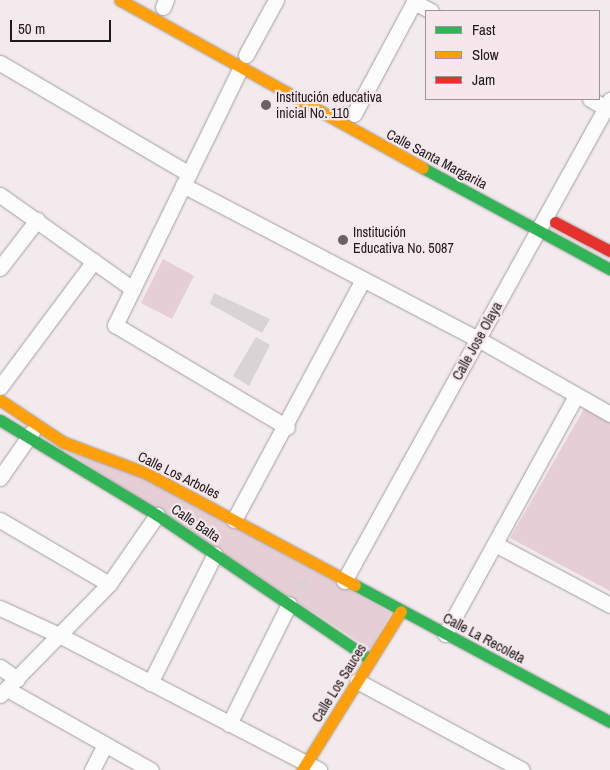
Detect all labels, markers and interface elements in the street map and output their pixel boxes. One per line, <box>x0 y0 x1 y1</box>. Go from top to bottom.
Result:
scale bar <box>12 10 114 42</box>
legend <box>425 10 600 100</box>
text: 50 m <box>18 18 45 39</box>
text: Fast <box>472 19 495 40</box>
text: Slow <box>472 44 499 65</box>
text: Jam <box>472 69 495 90</box>
place label: Institución educativa inicial No. 110 <box>276 89 382 121</box>
marker: Institución educativa inicial No. 110 <box>260 99 272 111</box>
street label: Calle Santa Margarita <box>384 125 490 193</box>
place label: Institución Educativa No. 5087 <box>353 224 454 256</box>
marker: Institución Educativa No. 5087 <box>337 234 349 246</box>
street label: Calle Jose Olaya <box>449 299 505 383</box>
street label: Calle Los Arboles <box>135 448 223 502</box>
street label: Calle Balta <box>168 501 224 545</box>
street label: Calle La Recoleta <box>440 609 528 667</box>
street label: Calle Los Sauces <box>308 641 370 725</box>

